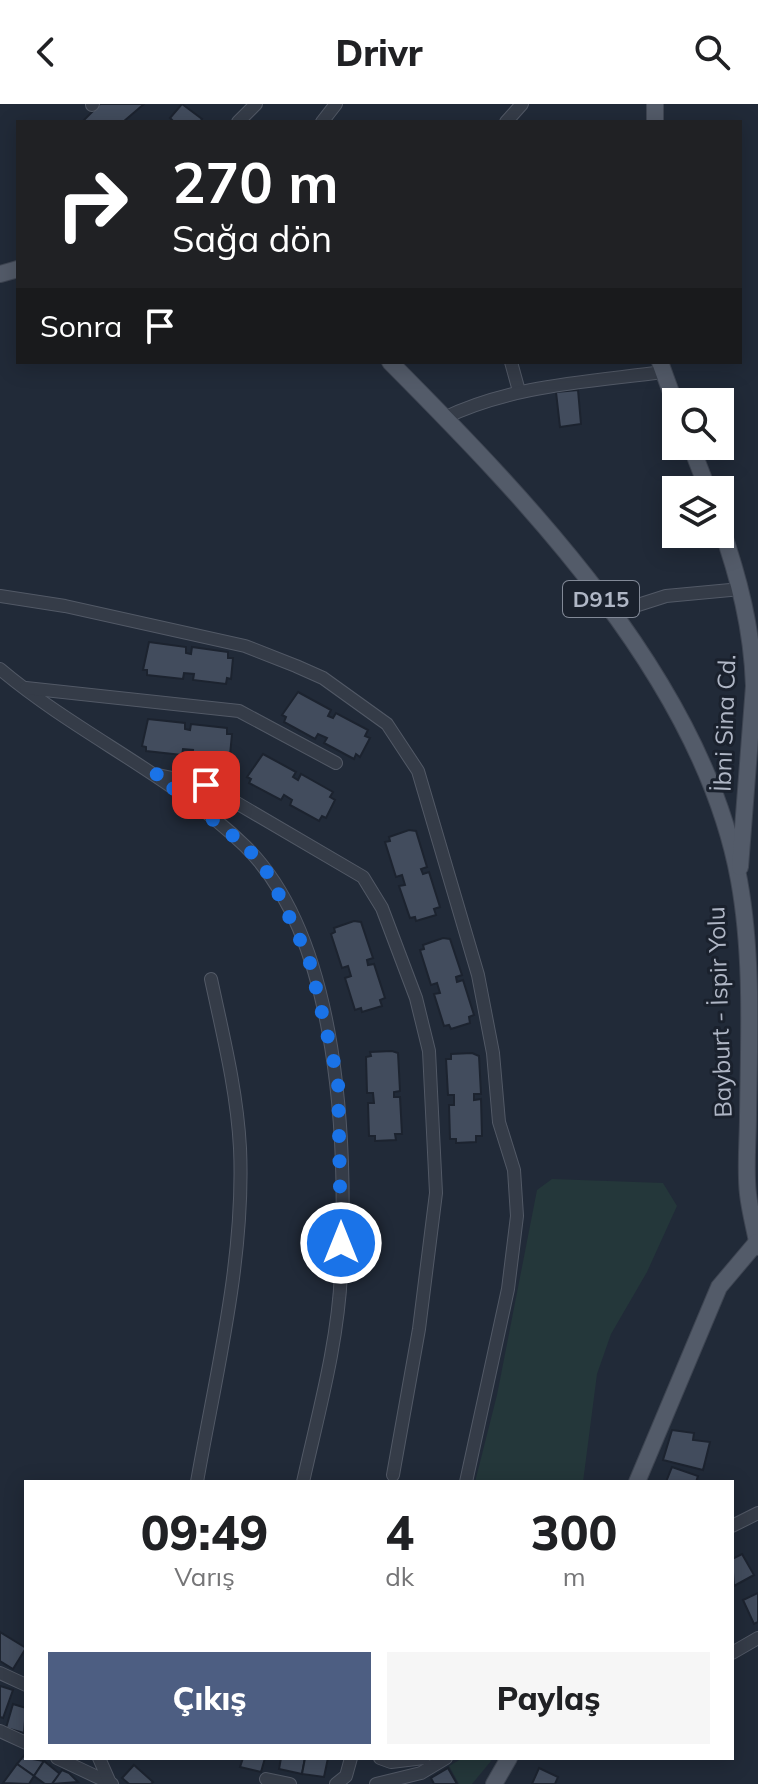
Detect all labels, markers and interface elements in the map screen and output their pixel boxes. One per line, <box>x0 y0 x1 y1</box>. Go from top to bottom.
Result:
icon: back <box>24 30 68 74</box>
text: Drivr <box>335 30 423 75</box>
icon: search <box>690 30 734 74</box>
text: 270 m <box>172 147 339 217</box>
icon: right <box>40 152 144 256</box>
text: Sağa dön <box>172 216 332 261</box>
icon: arrive <box>138 304 182 348</box>
text: Sonra <box>40 307 122 345</box>
map controls <box>662 388 734 548</box>
button: search <box>662 388 734 460</box>
button: layers <box>662 476 734 548</box>
road number: D915 <box>563 581 639 617</box>
street label: İbni Sina Cd. <box>707 654 741 792</box>
pin <box>172 751 240 819</box>
icon: arrive <box>184 763 228 807</box>
street label: Bayburt - İspir Yolu <box>700 906 738 1118</box>
position arrow <box>299 1201 383 1285</box>
text: 09:49 <box>141 1502 268 1562</box>
text: 4 <box>385 1502 414 1562</box>
text: 300 <box>531 1502 617 1562</box>
text: Varış <box>174 1560 235 1593</box>
text: dk <box>385 1560 414 1593</box>
text: m <box>563 1560 585 1593</box>
button: Çıkış <box>48 1652 371 1744</box>
button: Paylaş <box>387 1652 710 1744</box>

